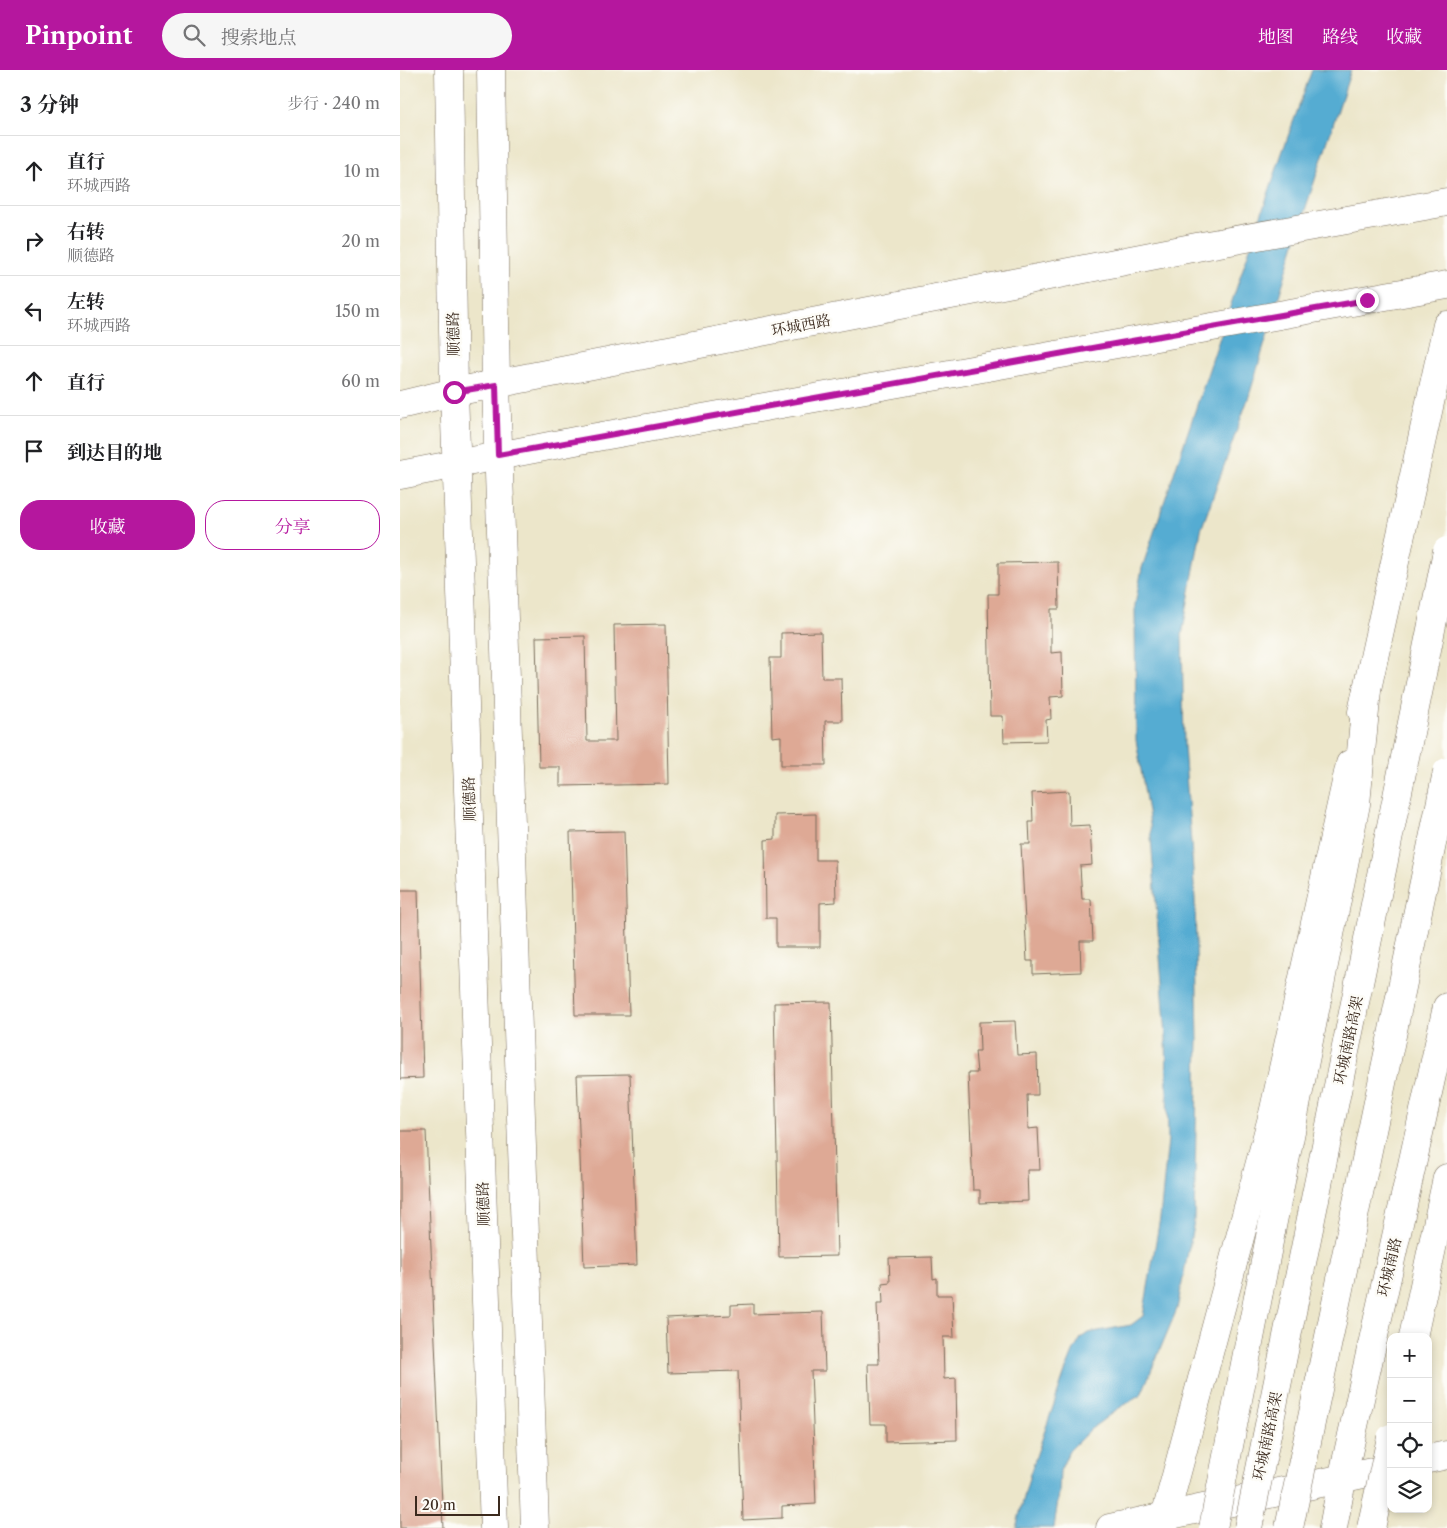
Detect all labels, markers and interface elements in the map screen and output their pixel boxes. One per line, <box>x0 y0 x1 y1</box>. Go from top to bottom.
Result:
search box <box>162 13 512 58</box>
text: Pinpoint <box>25 21 132 50</box>
icon: search <box>180 21 208 49</box>
text: 搜索地点 <box>220 26 296 49</box>
text: 地图 <box>1258 26 1294 48</box>
text: 路线 <box>1322 26 1358 48</box>
text: 收藏 <box>1386 26 1422 48</box>
text: 3 分钟 <box>20 92 79 117</box>
text: 步行 · 240 m <box>287 93 380 113</box>
text: 直行 <box>67 150 105 173</box>
icon: ahead <box>20 157 48 185</box>
text: 10 m <box>344 161 380 181</box>
text: 环城西路 <box>67 175 131 195</box>
text: 右转 <box>67 220 105 243</box>
icon: right <box>20 227 48 255</box>
text: 20 m <box>341 231 380 251</box>
text: 顺德路 <box>67 245 115 265</box>
route end <box>1356 289 1379 312</box>
text: 左转 <box>67 290 105 313</box>
icon: left <box>20 297 48 325</box>
text: 150 m <box>335 301 380 321</box>
street label: 环城西路 <box>770 310 832 340</box>
street label: 顺德路 <box>443 311 463 357</box>
text: 环城西路 <box>67 315 131 335</box>
icon: ahead <box>20 367 48 395</box>
text: 直行 <box>67 371 105 394</box>
text: 60 m <box>341 371 380 391</box>
route start <box>443 381 466 404</box>
icon: arrive <box>20 437 48 465</box>
text: 到达目的地 <box>67 441 162 464</box>
button: 收藏 <box>20 500 195 550</box>
button: 分享 <box>205 500 380 550</box>
street label: 顺德路 <box>459 776 479 822</box>
street label: 环城南路高架 <box>1329 994 1367 1086</box>
street label: 顺德路 <box>473 1181 493 1227</box>
street label: 环城南路 <box>1373 1236 1405 1298</box>
map controls <box>1387 1333 1432 1513</box>
button: + <box>1387 1333 1432 1378</box>
button: − <box>1387 1378 1432 1423</box>
street label: 环城南路高架 <box>1248 1390 1286 1482</box>
button: locate <box>1387 1423 1432 1468</box>
button: layers <box>1387 1468 1432 1513</box>
scale bar <box>415 1493 500 1516</box>
text: 20 m <box>422 1496 456 1514</box>

